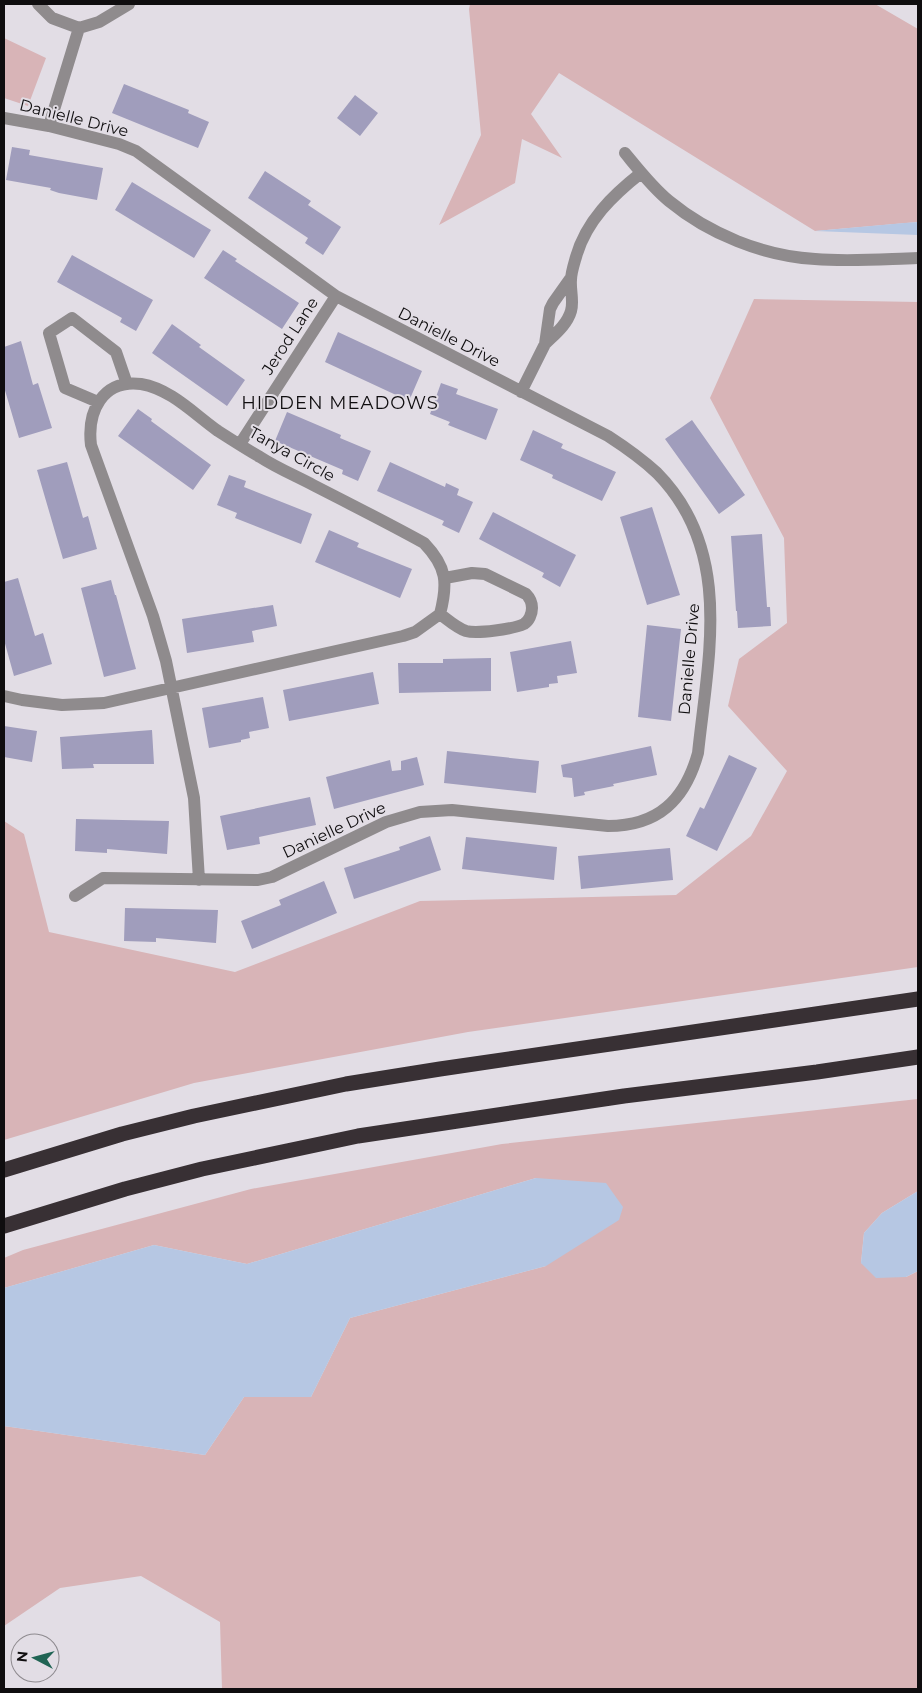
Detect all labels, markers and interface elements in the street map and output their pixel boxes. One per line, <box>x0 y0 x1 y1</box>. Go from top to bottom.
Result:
street label: Danielle Drive <box>17 95 131 141</box>
street label: Jerod Lane <box>257 294 322 379</box>
street label: Danielle Drive <box>395 303 503 371</box>
district label: HIDDEN MEADOWS <box>241 392 439 414</box>
street label: Tanya Circle <box>246 423 338 485</box>
street label: Danielle Drive <box>675 602 703 716</box>
street label: Danielle Drive <box>279 798 389 862</box>
north arrow <box>10 1633 60 1683</box>
text: N <box>13 1650 32 1663</box>

